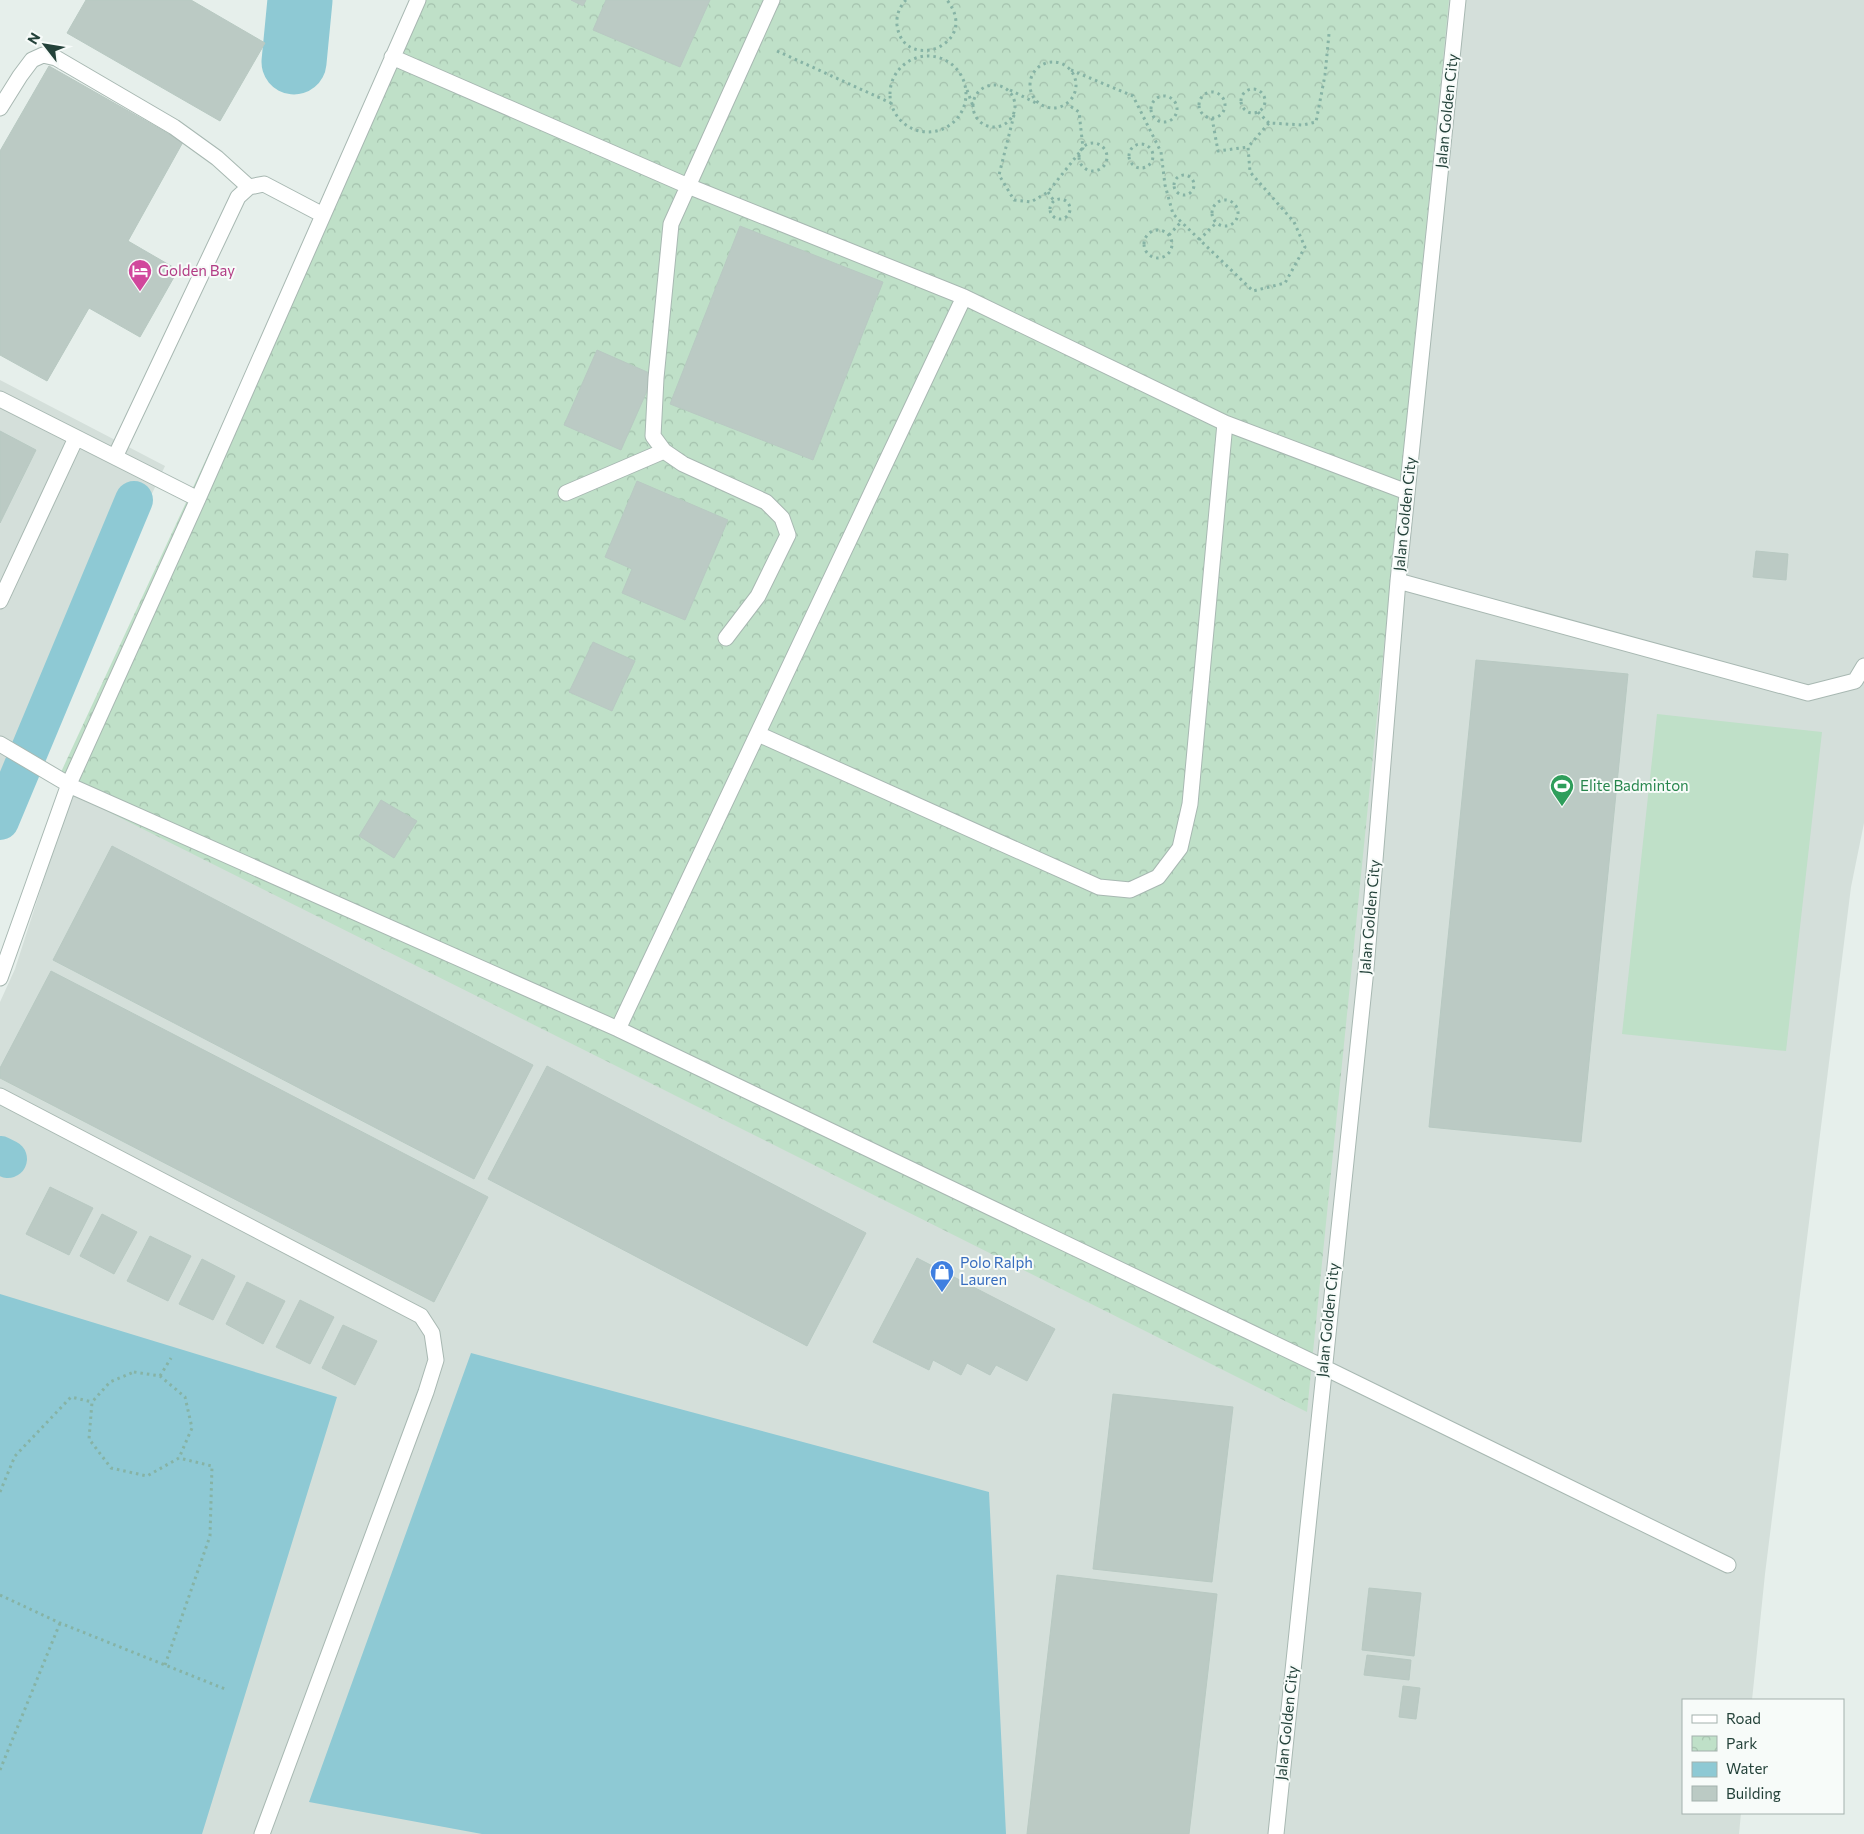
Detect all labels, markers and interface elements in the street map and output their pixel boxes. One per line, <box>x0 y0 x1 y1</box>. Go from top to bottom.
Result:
north arrow <box>20 20 70 70</box>
text: N <box>23 29 43 47</box>
street label: Jalan Golden City <box>1431 52 1461 169</box>
hotel icon: Golden Bay <box>127 258 153 292</box>
place label: Golden Bay <box>158 261 235 279</box>
street label: Jalan Golden City <box>1389 455 1419 572</box>
sports icon: Elite Badminton <box>1549 773 1575 807</box>
place label: Elite Badminton <box>1580 776 1689 794</box>
street label: Jalan Golden City <box>1355 859 1383 975</box>
place label: Polo Ralph Lauren <box>960 1253 1033 1288</box>
shop icon: Polo Ralph Lauren <box>929 1259 955 1293</box>
street label: Jalan Golden City <box>1312 1261 1342 1378</box>
street label: Jalan Golden City <box>1271 1664 1301 1781</box>
legend <box>1682 1699 1844 1814</box>
text: Road <box>1726 1709 1761 1727</box>
text: Park <box>1726 1734 1757 1752</box>
text: Water <box>1726 1759 1768 1777</box>
text: Building <box>1726 1784 1781 1802</box>

